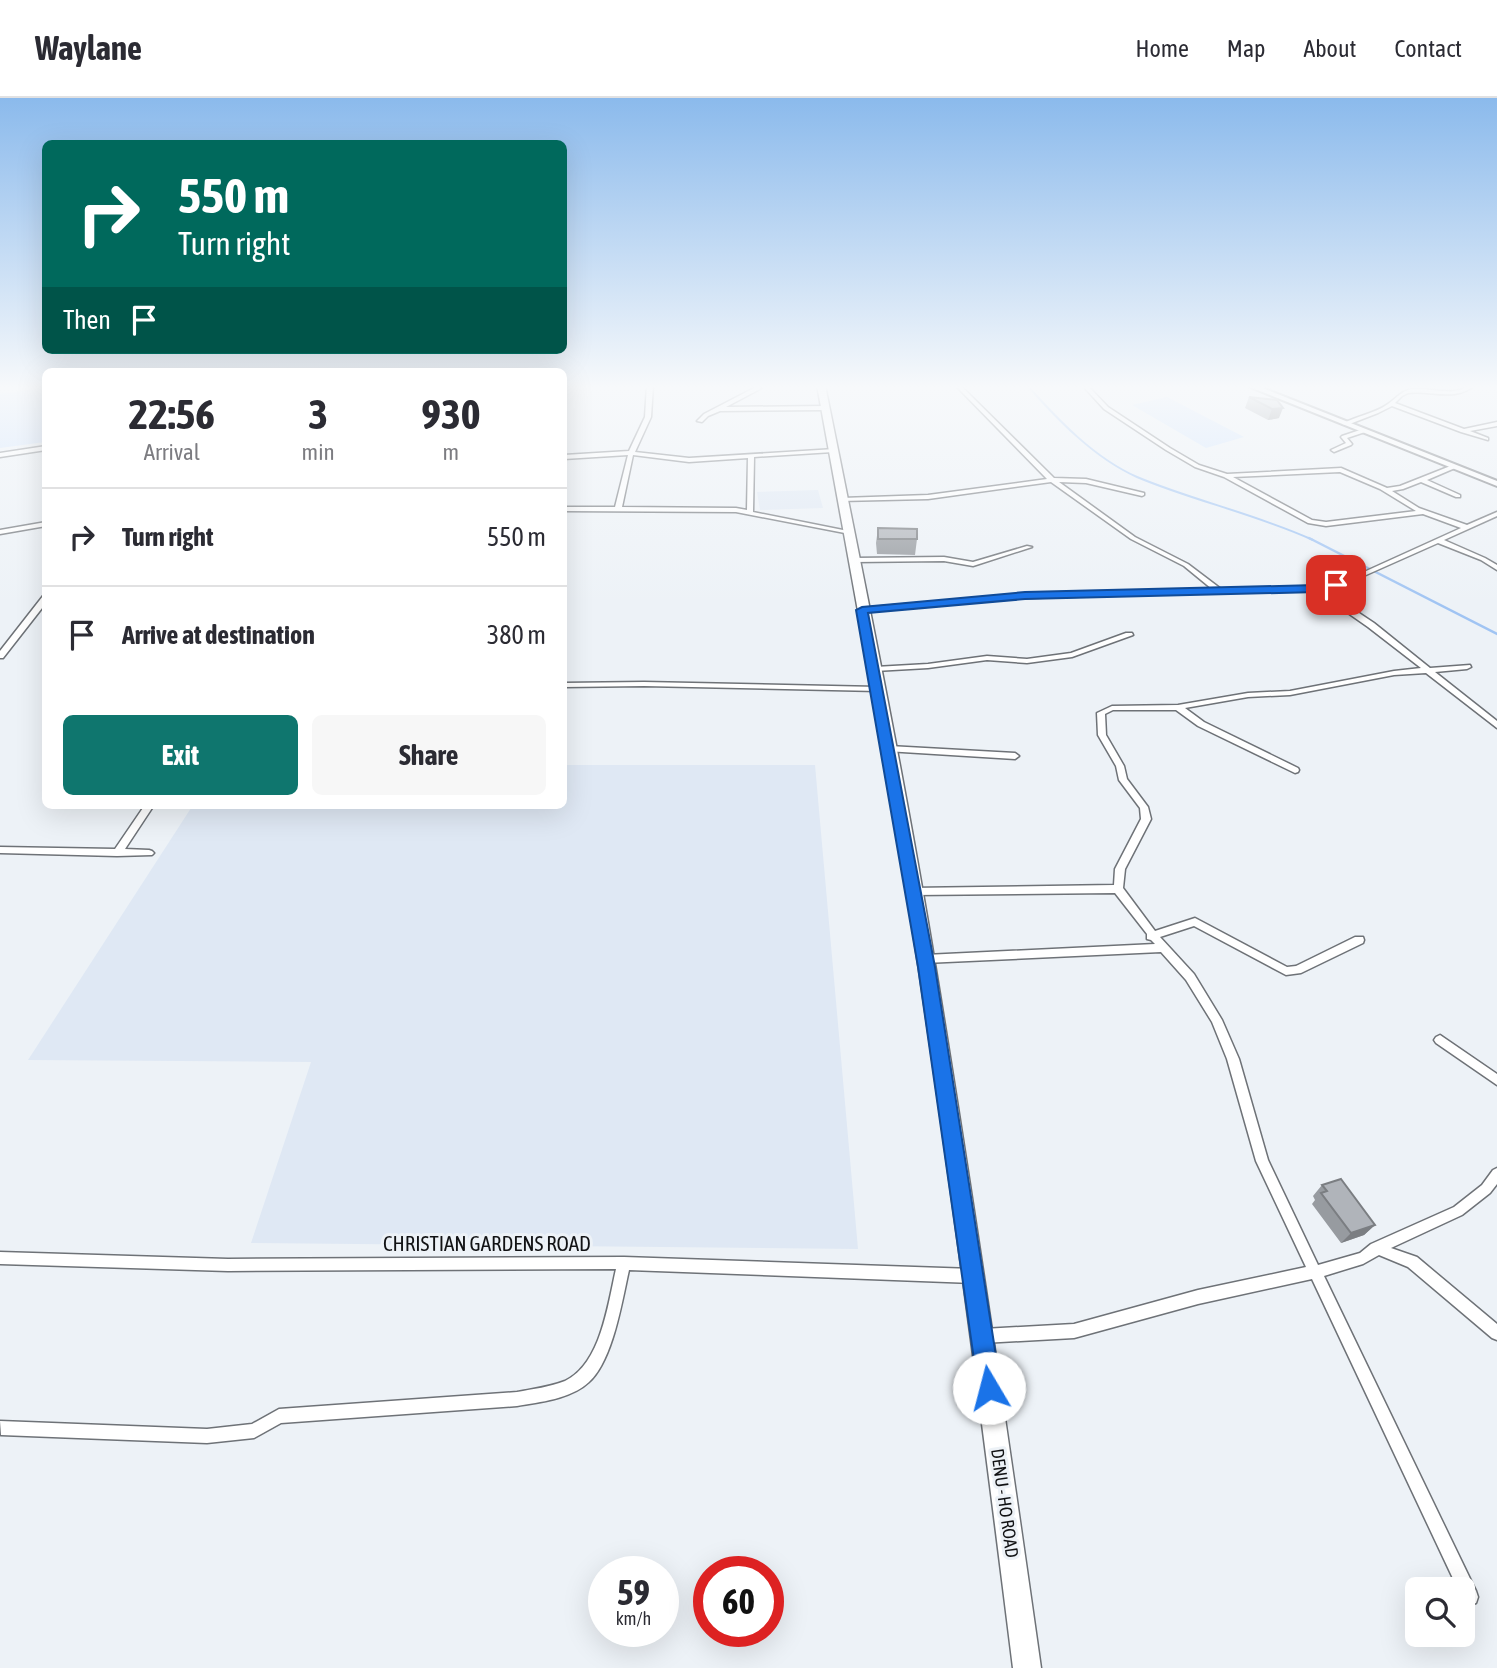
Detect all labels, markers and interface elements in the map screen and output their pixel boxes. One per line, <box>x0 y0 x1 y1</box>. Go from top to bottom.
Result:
text: Waylane <box>35 29 142 67</box>
text: Home <box>1135 35 1189 62</box>
text: Map <box>1227 35 1265 62</box>
text: About <box>1303 35 1356 62</box>
text: Contact <box>1394 35 1462 62</box>
text: 550 m <box>178 167 289 223</box>
icon: right <box>63 168 154 259</box>
text: Turn right <box>178 225 291 262</box>
icon: arrive <box>125 301 163 339</box>
text: Then <box>63 305 111 335</box>
text: 22:56 <box>129 390 215 438</box>
text: 3 <box>308 390 328 438</box>
text: 930 <box>421 390 480 438</box>
text: Arrival <box>144 439 200 465</box>
text: min <box>302 439 335 465</box>
text: m <box>443 439 459 465</box>
icon: right <box>63 518 101 556</box>
text: Turn right <box>122 522 213 552</box>
text: 550 m <box>487 522 546 552</box>
pin <box>1306 555 1366 615</box>
icon: arrive <box>1317 566 1355 604</box>
icon: arrive <box>63 616 101 654</box>
text: Arrive at destination <box>122 620 315 650</box>
text: 380 m <box>487 620 546 650</box>
button: Exit <box>63 715 298 795</box>
button: Share <box>312 715 546 795</box>
street label: CHRISTIAN GARDENS ROAD <box>383 1231 591 1255</box>
position arrow <box>952 1351 1026 1425</box>
street label: DENU - HO ROAD <box>987 1447 1023 1559</box>
speed limit sign: 60 <box>693 1556 784 1647</box>
text: 59 <box>617 1572 650 1612</box>
map controls <box>1405 1577 1475 1647</box>
button: search <box>1405 1577 1475 1647</box>
text: km/h <box>616 1608 651 1629</box>

